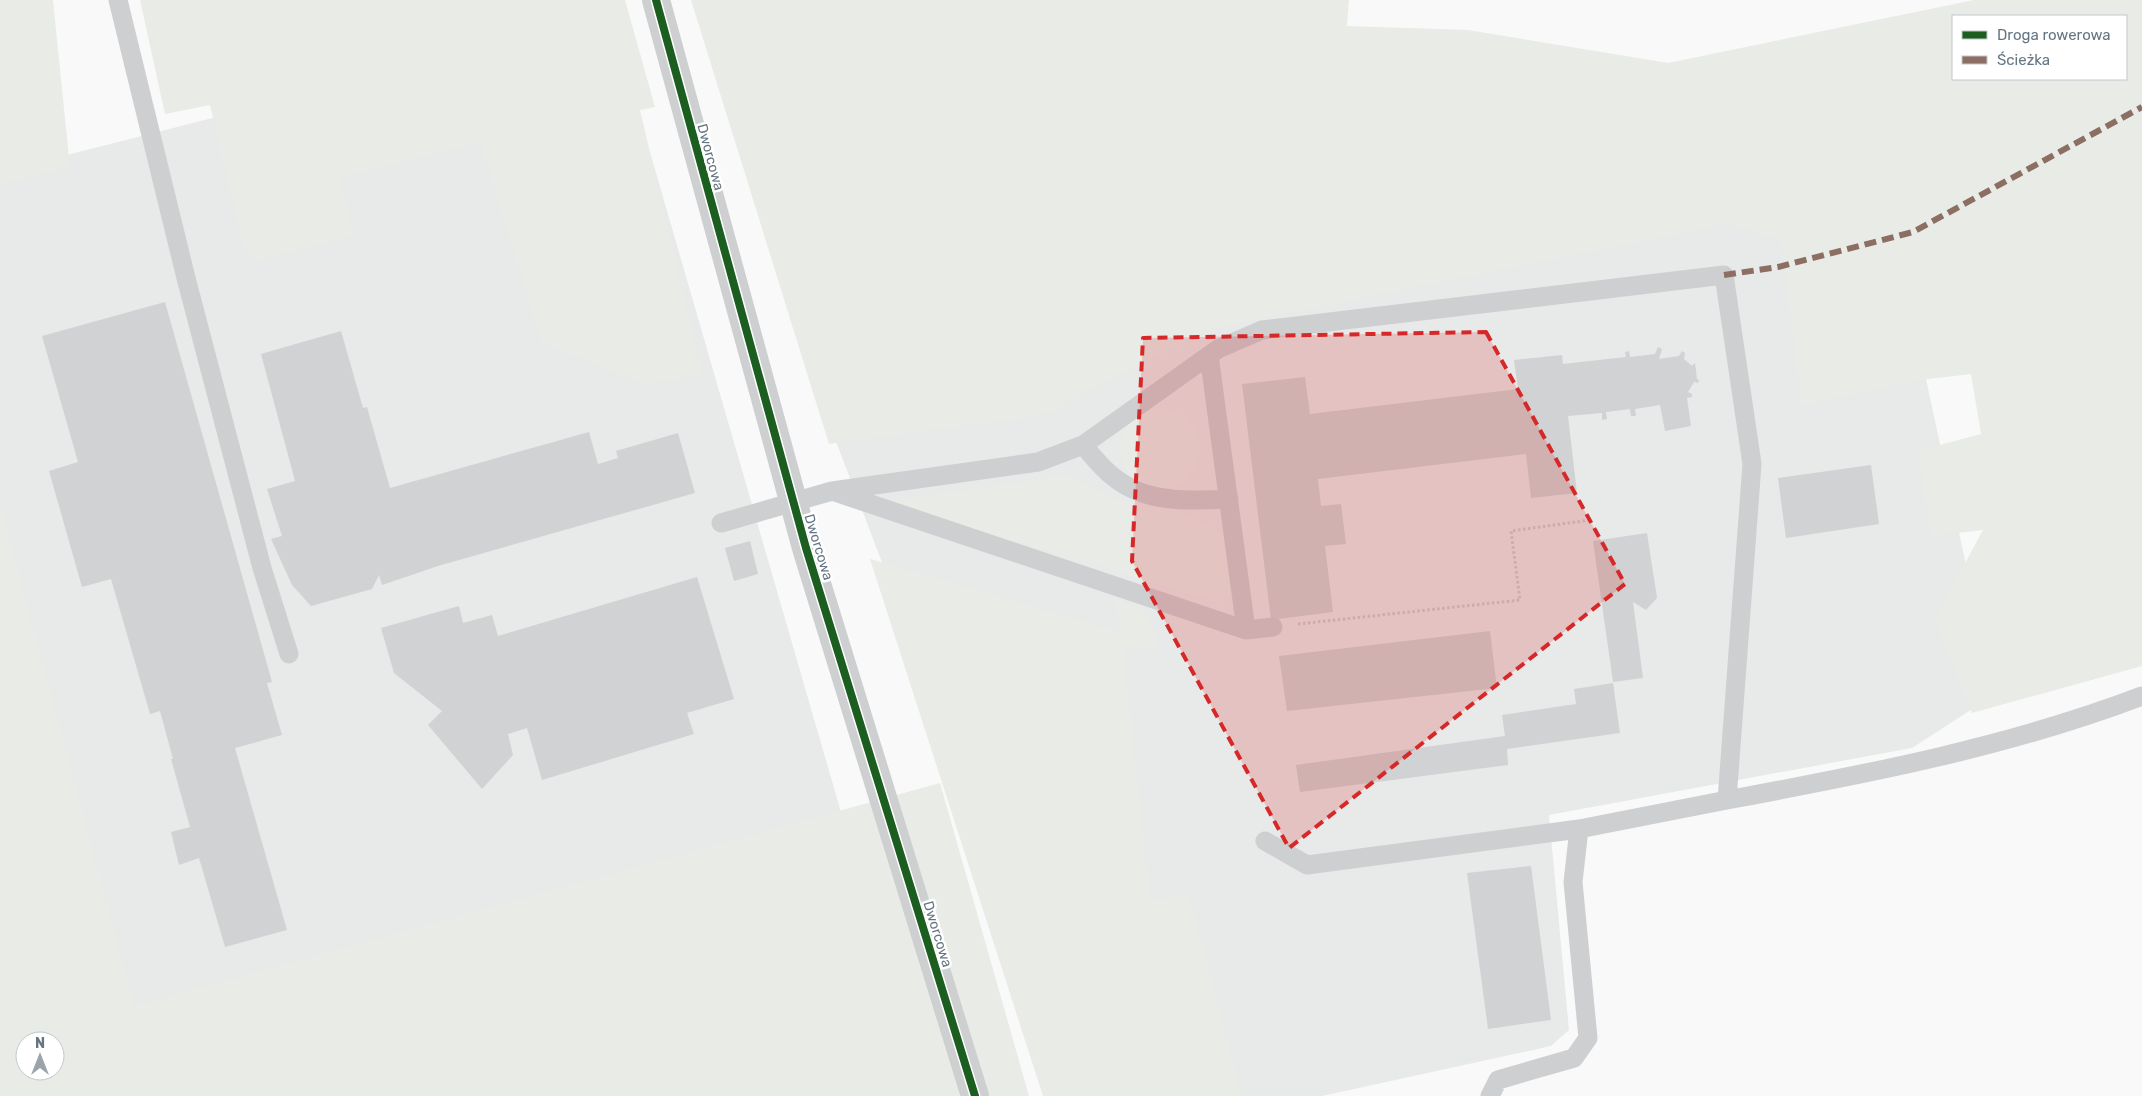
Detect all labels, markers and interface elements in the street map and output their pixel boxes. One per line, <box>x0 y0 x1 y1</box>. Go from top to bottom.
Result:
legend <box>1952 15 2127 80</box>
text: Droga rowerowa <box>1997 26 2111 44</box>
text: Ścieżka <box>1997 51 2050 69</box>
street label: Dworcowa <box>693 122 728 192</box>
street label: Dworcowa <box>800 512 837 582</box>
street label: Dworcowa <box>919 899 956 969</box>
north arrow <box>15 1031 65 1081</box>
text: N <box>35 1035 45 1052</box>

